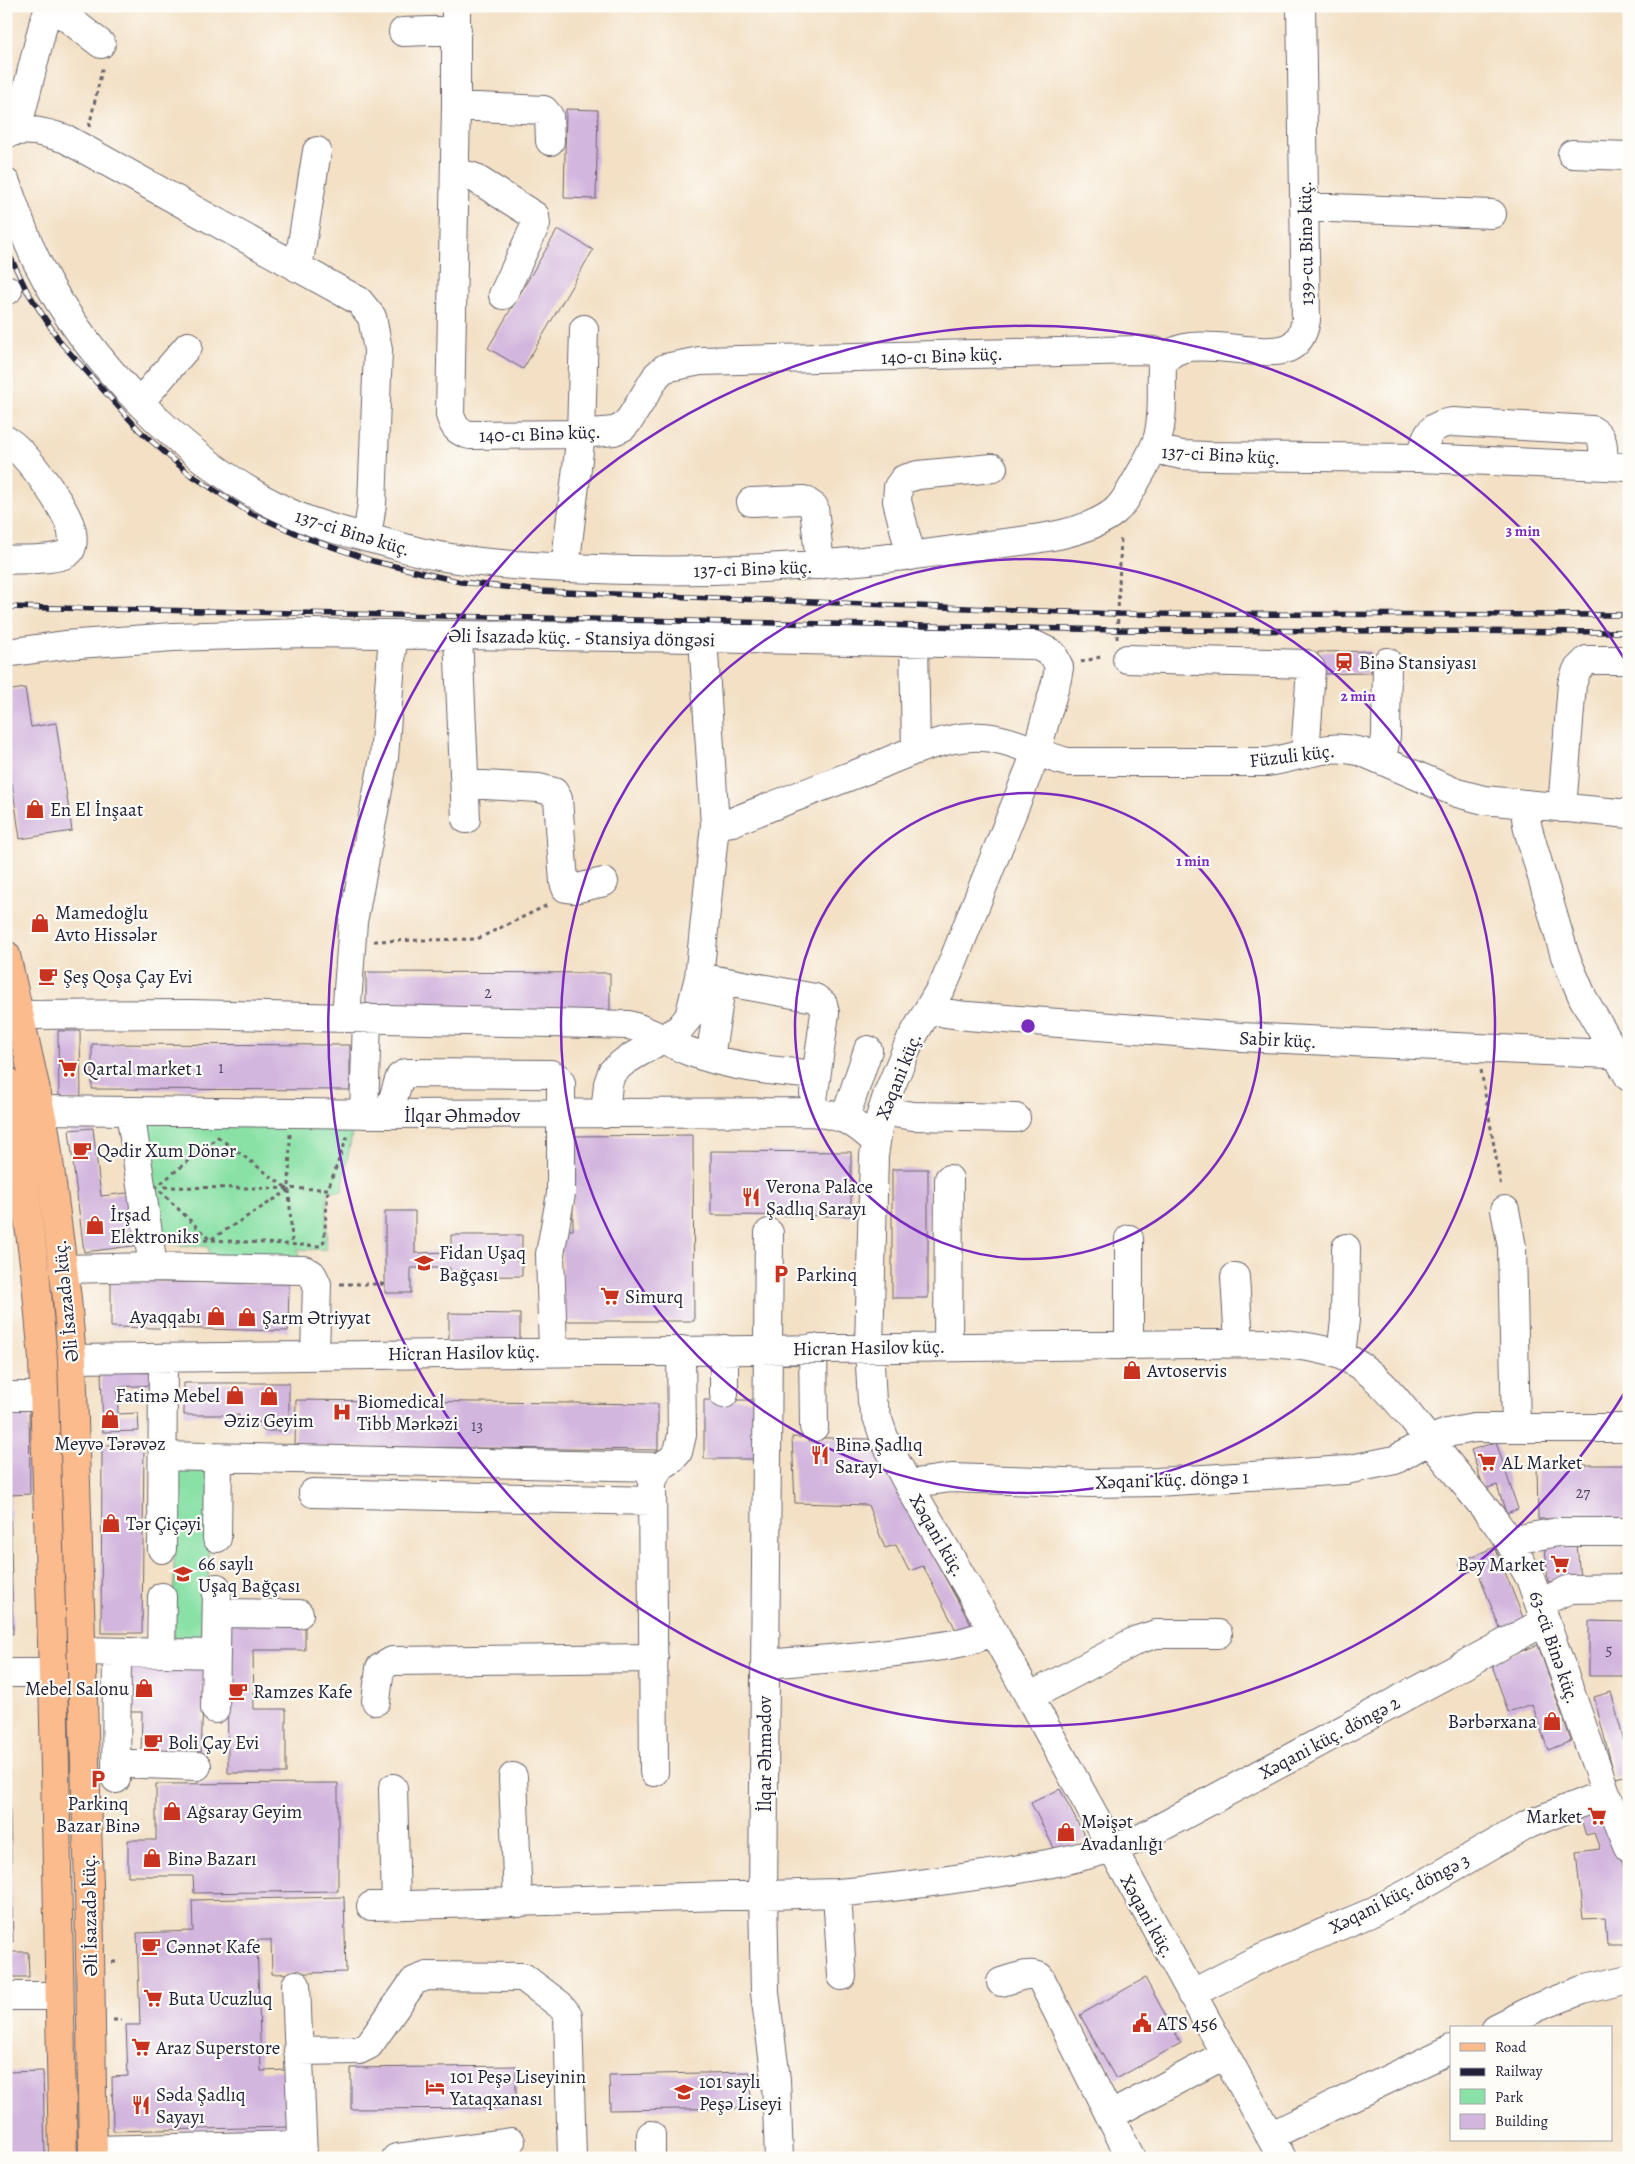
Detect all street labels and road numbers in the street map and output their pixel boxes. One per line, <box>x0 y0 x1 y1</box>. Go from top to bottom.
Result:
street label: 139-cu Binə küç. <box>1292 180 1320 305</box>
street label: 140-cı Binə küç. <box>881 341 1003 371</box>
street label: 140-cı Binə küç. <box>479 419 601 449</box>
street label: 137-ci Binə küç. <box>1161 439 1281 471</box>
street label: 137-ci Binə küç. <box>292 503 413 563</box>
street label: 137-ci Binə küç. <box>693 554 813 584</box>
street label: Əli İsazadə küç. - Stansiya döngəsi <box>448 623 716 653</box>
street label: Füzuli küç. <box>1248 738 1336 774</box>
street label: Sabir küç. <box>1239 1025 1317 1055</box>
street label: Xəqani küç. <box>870 1029 928 1124</box>
street label: İlqar Əhmədov <box>404 1103 521 1129</box>
street label: Əli İsazadə küç. <box>47 1239 85 1363</box>
street label: Hicran Hasilov küç. <box>793 1334 945 1362</box>
street label: Hicran Hasilov küç. <box>388 1339 540 1367</box>
street label: Xəqani küç. döngə 1 <box>1095 1464 1250 1496</box>
street label: Xəqani küç. <box>903 1489 971 1582</box>
street label: 63-cü Binə küç. <box>1523 1587 1586 1707</box>
street label: Xəqani küç. döngə 2 <box>1255 1690 1404 1786</box>
street label: İlqar Əhmədov <box>752 1695 778 1812</box>
street label: Xəqani küç. döngə 3 <box>1325 1847 1474 1941</box>
street label: Əli İsazadə küç. <box>76 1853 104 1976</box>
street label: Xəqani küç. <box>1114 1870 1181 1963</box>

